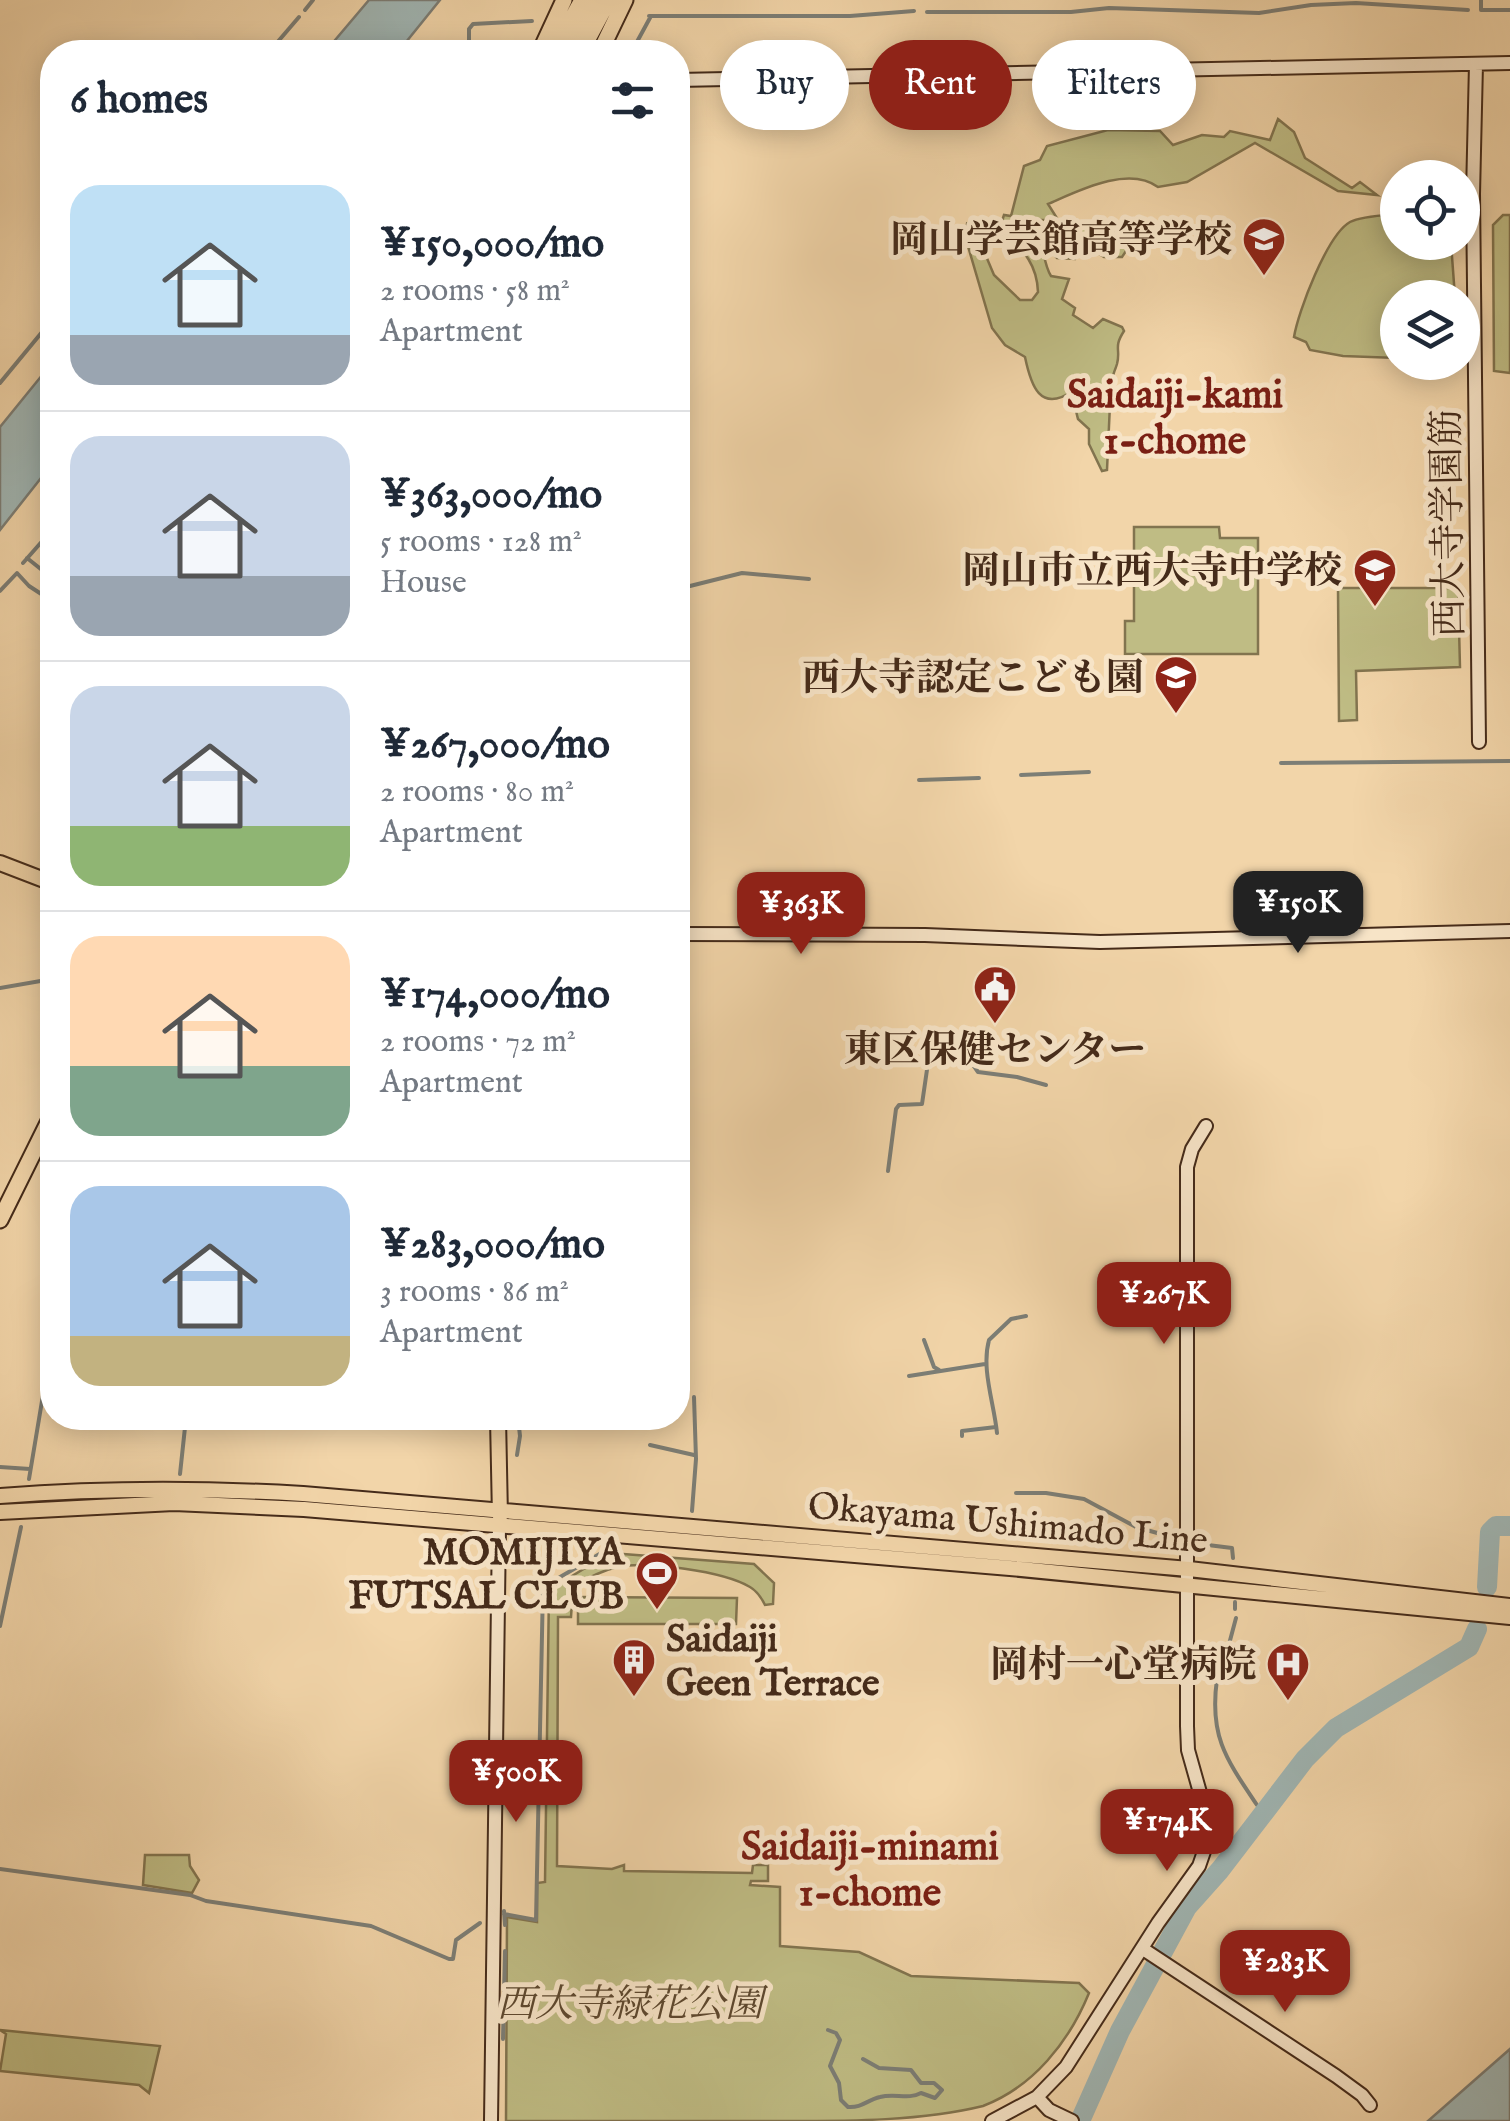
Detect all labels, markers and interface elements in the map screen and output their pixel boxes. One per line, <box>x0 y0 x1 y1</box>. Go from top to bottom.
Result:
chip: Buy <box>720 40 849 130</box>
chip: Rent <box>869 40 1012 130</box>
chip: Filters <box>1032 40 1196 130</box>
icon: filters <box>605 73 660 128</box>
text: 6 homes <box>70 74 208 127</box>
map controls <box>1380 160 1480 380</box>
button: locate <box>1380 160 1480 260</box>
school or university icon: 岡山学芸館高等学校 <box>1241 216 1287 277</box>
text: ¥150,000/mo <box>380 218 604 271</box>
place label: 岡山学芸館高等学校 <box>890 218 1232 266</box>
icon: home <box>150 225 270 345</box>
text: 2 rooms · 58 m² <box>380 271 570 312</box>
button: layers <box>1380 280 1480 380</box>
text: Apartment <box>380 312 523 353</box>
district label: Saidaiji-kami 1-chome <box>1067 371 1284 468</box>
street label: 西大寺学園筋 <box>1424 409 1476 637</box>
text: ¥363,000/mo <box>380 469 602 522</box>
icon: home <box>150 476 270 596</box>
text: 5 rooms · 128 m² <box>380 522 582 563</box>
school or university icon: 岡山市立西大寺中学校 <box>1352 547 1398 608</box>
place label: 岡山市立西大寺中学校 <box>962 549 1342 597</box>
text: House <box>380 563 467 604</box>
school or university icon: 西大寺認定こども園 <box>1153 654 1199 715</box>
place label: 西大寺認定こども園 <box>802 656 1144 704</box>
text: ¥267,000/mo <box>380 719 610 772</box>
icon: home <box>150 726 270 846</box>
text: 2 rooms · 80 m² <box>380 772 574 813</box>
text: Apartment <box>380 813 523 854</box>
pin: ¥150K <box>1228 871 1368 956</box>
pin: ¥363K <box>731 872 871 957</box>
text: ¥150K <box>1255 883 1341 924</box>
text: ¥363K <box>759 884 843 925</box>
public building icon: 東区保健センター <box>972 964 1018 1025</box>
text: ¥174,000/mo <box>380 969 610 1022</box>
icon: home <box>150 976 270 1096</box>
text: 2 rooms · 72 m² <box>380 1022 576 1063</box>
place label: 東区保健センター <box>844 1028 1146 1076</box>
text: Apartment <box>380 1063 523 1104</box>
text: ¥283,000/mo <box>380 1219 605 1272</box>
icon: home <box>150 1226 270 1346</box>
pin: ¥267K <box>1094 1262 1234 1347</box>
text: 3 rooms · 86 m² <box>380 1272 569 1313</box>
text: ¥267K <box>1119 1274 1209 1315</box>
text: Apartment <box>380 1313 523 1354</box>
street label: Okayama Ushimado Line <box>806 1484 1210 1566</box>
place label: MOMIJIYA FUTSAL CLUB <box>349 1530 626 1622</box>
sports icon: MOMIJIYA FUTSAL CLUB <box>634 1550 680 1611</box>
place label: Saidaiji Geen Terrace <box>666 1617 880 1709</box>
building icon: Saidaiji Geen Terrace <box>611 1637 657 1698</box>
hospital icon: 岡村一心堂病院 <box>1265 1641 1311 1702</box>
place label: 岡村一心堂病院 <box>990 1643 1256 1691</box>
pin: ¥500K <box>446 1740 586 1825</box>
text: ¥500K <box>471 1752 561 1793</box>
pin: ¥174K <box>1097 1789 1237 1874</box>
text: ¥174K <box>1123 1801 1211 1842</box>
district label: Saidaiji-minami 1-chome <box>741 1823 999 1920</box>
pin: ¥283K <box>1215 1930 1355 2015</box>
text: ¥283K <box>1242 1942 1328 1983</box>
park label: 西大寺緑花公園 <box>497 1982 769 2030</box>

